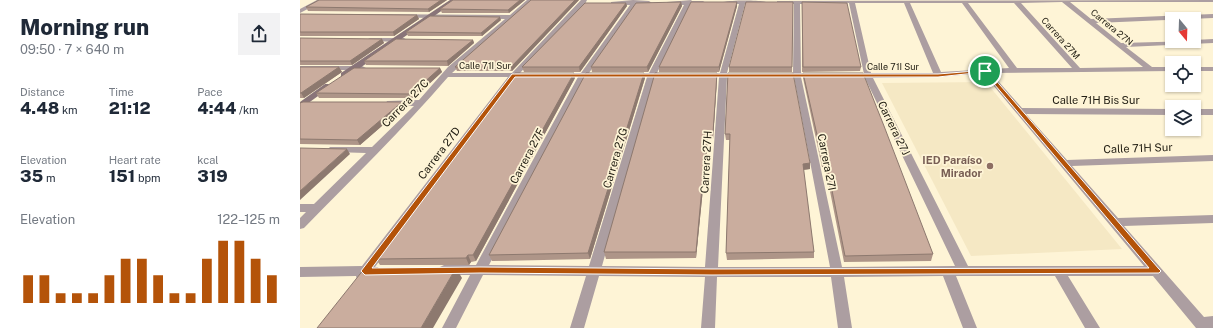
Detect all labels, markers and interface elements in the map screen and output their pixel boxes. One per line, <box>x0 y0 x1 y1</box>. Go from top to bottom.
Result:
street label: Carrera 27N <box>1089 7 1135 47</box>
north arrow <box>1165 12 1201 48</box>
map controls <box>1165 12 1201 136</box>
button: share <box>238 13 280 55</box>
text: Morning run <box>20 14 149 40</box>
street label: Carrera 27M <box>1039 15 1083 61</box>
text: 09:50 · 7 × 640 m <box>20 42 124 57</box>
pin <box>968 54 1002 88</box>
button: locate <box>1165 56 1201 92</box>
street label: Calle 71I Sur <box>459 60 512 71</box>
icon: arrive <box>974 60 996 82</box>
street label: Calle 71I Sur <box>867 61 920 72</box>
street label: Carrera 27C <box>379 77 431 129</box>
text: Distance <box>20 86 65 98</box>
text: Time <box>109 86 134 98</box>
text: Pace <box>197 86 222 98</box>
street label: Calle 71H Bis Sur <box>1052 94 1140 106</box>
text: 4.48 <box>20 98 59 118</box>
text: 21:12 <box>109 98 151 118</box>
text: 4:44 <box>197 98 236 118</box>
street label: Carrera 27J <box>876 99 912 157</box>
button: layers <box>1165 100 1201 136</box>
text: km <box>59 104 78 116</box>
text: /km <box>236 104 259 116</box>
street label: Carrera 27D <box>416 124 463 181</box>
street label: Carrera 27F <box>507 126 547 186</box>
street label: Carrera 27G <box>601 126 629 190</box>
street label: Carrera 27H <box>698 130 714 194</box>
street label: Carrera 27I <box>816 133 838 191</box>
street label: Calle 71H Sur <box>1103 141 1173 155</box>
text: Elevation <box>20 154 67 166</box>
text: Heart rate <box>109 154 161 166</box>
text: kcal <box>197 154 219 166</box>
place label: IED Paraíso Mirador <box>922 154 982 179</box>
marker: IED Paraíso Mirador <box>985 161 995 171</box>
text: 35 <box>20 166 43 186</box>
text: 151 <box>109 166 135 186</box>
text: 319 <box>197 166 228 186</box>
text: m <box>43 172 56 184</box>
text: bpm <box>135 172 161 184</box>
text: Elevation <box>20 212 75 227</box>
text: 122–125 m <box>217 212 280 227</box>

